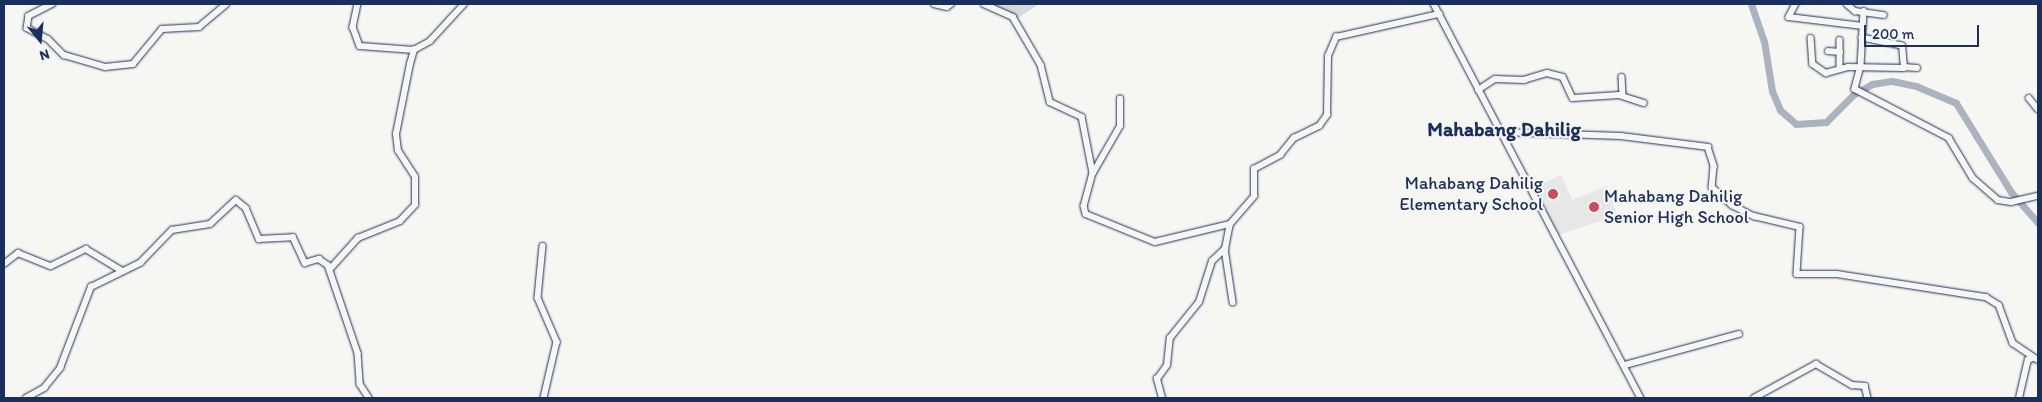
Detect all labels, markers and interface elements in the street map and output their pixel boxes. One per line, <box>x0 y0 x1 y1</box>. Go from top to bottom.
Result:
north arrow <box>15 15 65 65</box>
scale bar <box>1867 15 1982 47</box>
text: 200 m <box>1872 25 1914 43</box>
text: N <box>38 45 52 64</box>
district label: Mahabang Dahilig <box>1427 117 1581 141</box>
place label: Mahabang Dahilig Elementary School <box>1399 173 1543 215</box>
place label: Mahabang Dahilig Senior High School <box>1604 186 1748 228</box>
marker: Mahabang Dahilig Elementary School <box>1547 188 1559 200</box>
marker: Mahabang Dahilig Senior High School <box>1588 201 1600 213</box>

